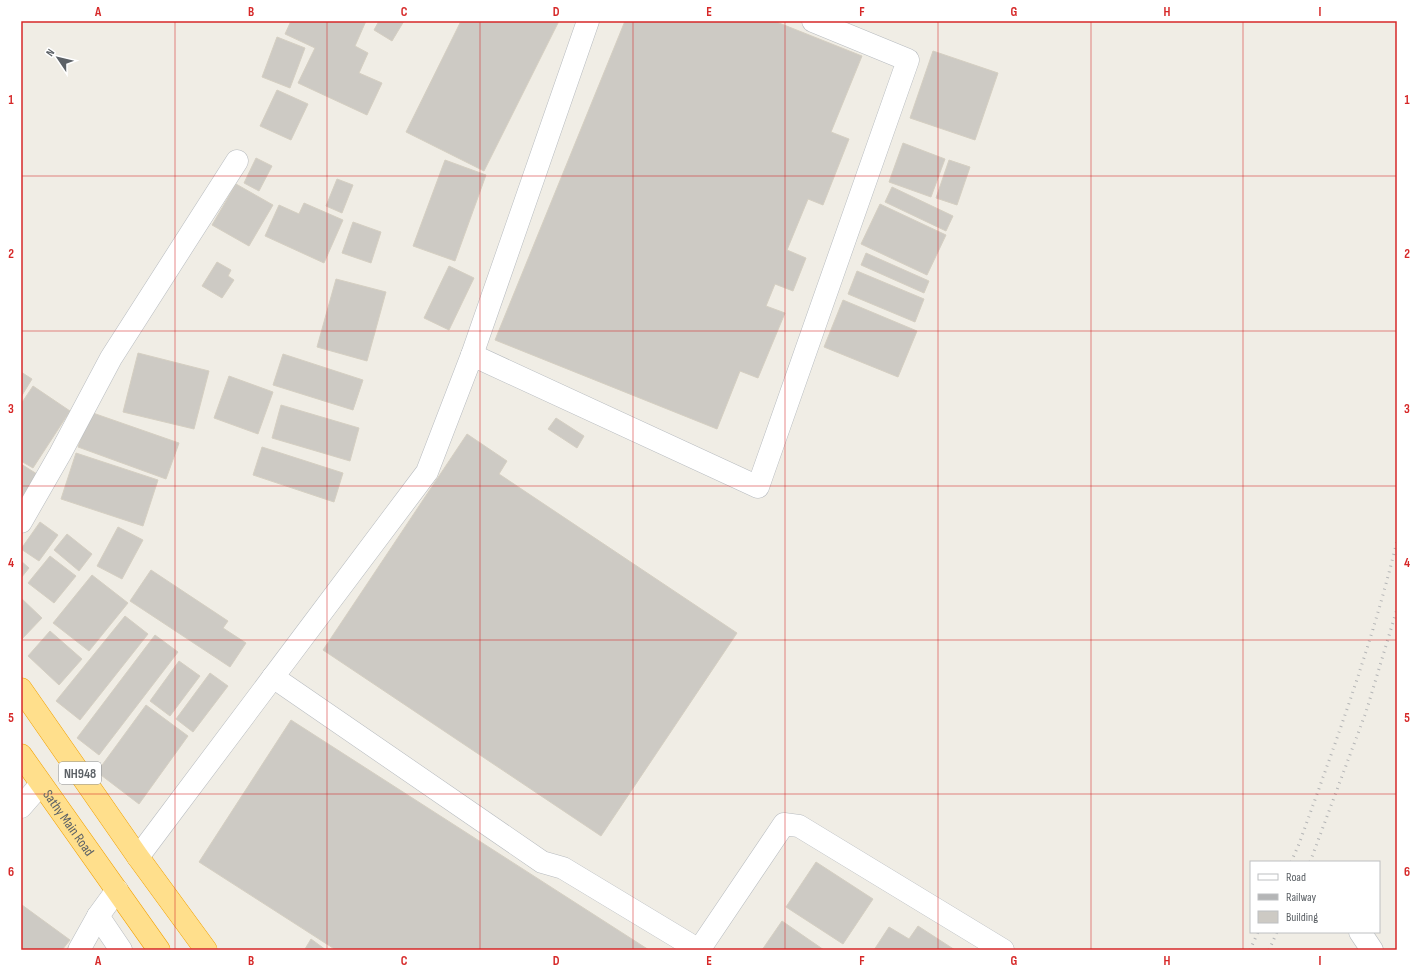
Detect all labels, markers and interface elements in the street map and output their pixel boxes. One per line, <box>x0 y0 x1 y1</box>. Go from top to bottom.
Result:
text: A <box>94 4 102 20</box>
text: B <box>248 4 254 20</box>
text: C <box>401 4 408 20</box>
text: D <box>553 4 560 20</box>
text: E <box>706 4 712 20</box>
text: F <box>859 4 865 20</box>
text: G <box>1011 4 1018 20</box>
text: H <box>1164 4 1171 20</box>
text: I <box>1319 4 1322 20</box>
north arrow <box>38 38 78 78</box>
text: N <box>43 46 57 59</box>
text: 1 <box>8 92 14 108</box>
text: 1 <box>1404 92 1410 108</box>
text: 2 <box>8 246 14 262</box>
text: 2 <box>1404 246 1410 262</box>
text: 3 <box>8 401 14 417</box>
text: 3 <box>1404 401 1410 417</box>
text: 4 <box>8 555 14 571</box>
text: 4 <box>1404 555 1410 571</box>
text: 5 <box>8 710 14 726</box>
text: 5 <box>1404 710 1410 726</box>
road number: NH948 <box>59 762 101 784</box>
street label: Sathy Main Road <box>39 787 98 860</box>
legend <box>1250 861 1380 933</box>
text: 6 <box>8 864 14 880</box>
text: 6 <box>1404 864 1410 880</box>
text: Road <box>1286 870 1306 885</box>
text: Railway <box>1286 890 1317 905</box>
text: Building <box>1286 910 1318 925</box>
text: A <box>94 953 102 969</box>
text: B <box>248 953 254 969</box>
text: C <box>401 953 408 969</box>
text: D <box>553 953 560 969</box>
text: E <box>706 953 712 969</box>
text: F <box>859 953 865 969</box>
text: G <box>1011 953 1018 969</box>
text: H <box>1164 953 1171 969</box>
text: I <box>1319 953 1322 969</box>

